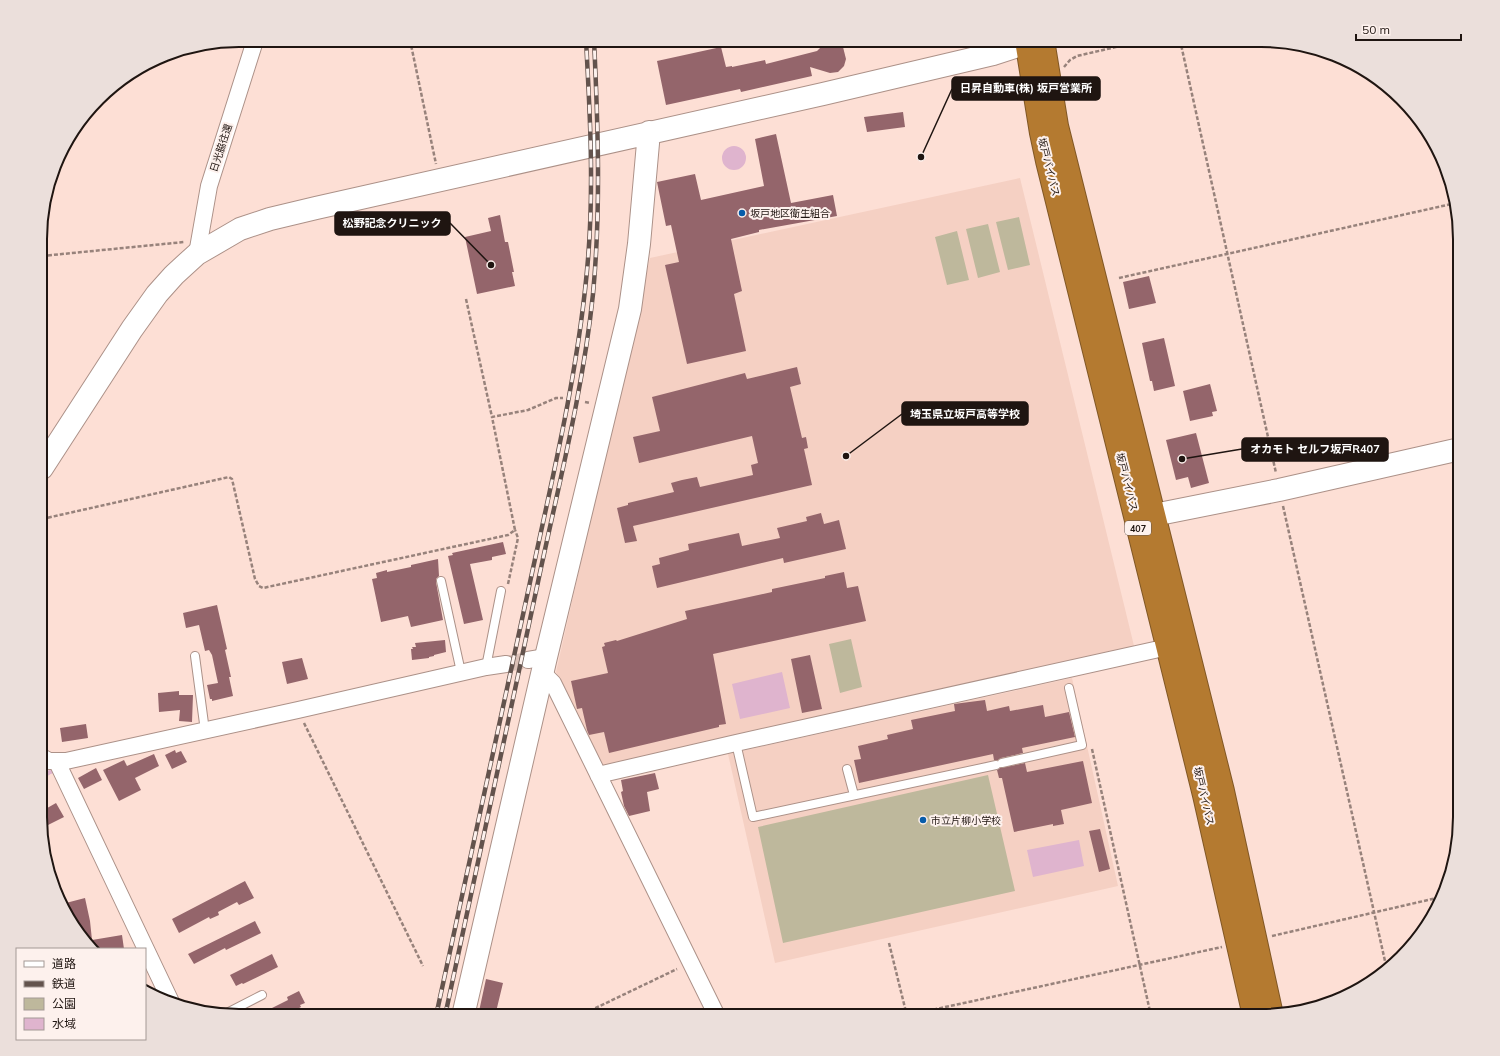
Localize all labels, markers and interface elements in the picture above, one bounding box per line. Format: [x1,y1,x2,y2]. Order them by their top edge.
scale bar [1356,16,1461,42]
text: 50 m [1362,22,1390,37]
callout: 日昇自動車(株) 坂戸営業所 [952,77,1100,100]
text: 日昇自動車(株) 坂戸営業所 [960,81,1092,95]
street label: 日光脇往還 [207,122,235,174]
street label: 坂戸バイパス [1035,136,1063,198]
place label: 坂戸地区衛生組合 [750,207,830,220]
marker: 坂戸地区衛生組合 [737,208,747,218]
callout: 松野記念クリニック [335,212,450,235]
text: 松野記念クリニック [343,216,442,230]
callout: 埼玉県立坂戸高等学校 [902,402,1028,425]
text: 埼玉県立坂戸高等学校 [910,407,1020,421]
callout: オカモト セルフ坂戸R407 [1242,438,1388,461]
text: オカモト セルフ坂戸R407 [1250,442,1380,456]
street label: 坂戸バイパス [1113,451,1141,513]
road number: 407 [1125,521,1151,535]
street label: 坂戸バイパス [1191,765,1217,827]
place label: 市立片柳小学校 [931,814,1001,827]
marker: 市立片柳小学校 [918,815,928,825]
legend [16,948,146,1040]
text: 道路 [52,956,76,971]
text: 鉄道 [52,976,76,991]
text: 公園 [52,996,76,1011]
text: 水域 [52,1016,76,1031]

